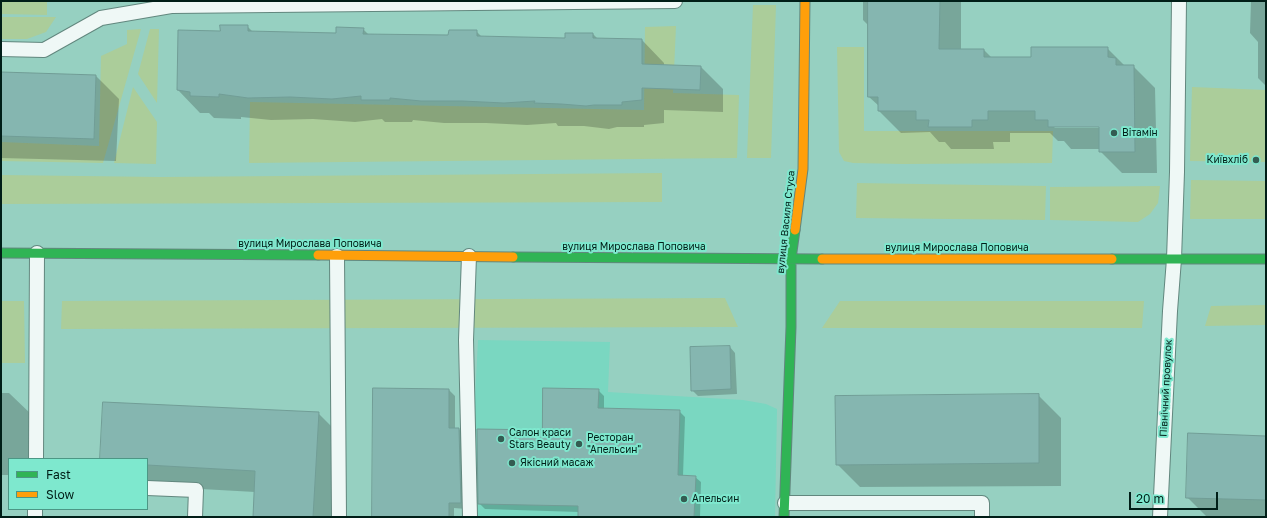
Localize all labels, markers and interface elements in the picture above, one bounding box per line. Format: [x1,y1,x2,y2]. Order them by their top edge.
place label: Вітамін [1122,127,1158,139]
marker: Вітамін [1109,128,1119,138]
place label: Київхліб [1206,154,1248,166]
marker: Київхліб [1251,155,1261,165]
street label: вулиця Василя Стуса [775,170,797,274]
street label: вулиця Мирослава Поповича [238,238,382,250]
street label: вулиця Мирослава Поповича [562,241,706,253]
street label: вулиця Мирослава Поповича [885,242,1029,254]
street label: Північний провулок [1157,339,1175,437]
place label: Салон краси Stars Beauty [509,427,571,450]
place label: Ресторан "Апельсин" [587,432,641,456]
marker: Салон краси Stars Beauty [496,434,506,444]
marker: Ресторан "Апельсин" [574,439,584,449]
place label: Якісний масаж [520,457,593,469]
legend [8,458,148,510]
marker: Якісний масаж [507,458,517,468]
text: Fast [46,467,71,482]
scale bar [1131,484,1220,510]
text: Slow [46,487,74,502]
text: 20 m [1136,491,1164,506]
place label: Апельсин [692,493,739,505]
marker: Апельсин [679,494,689,504]

